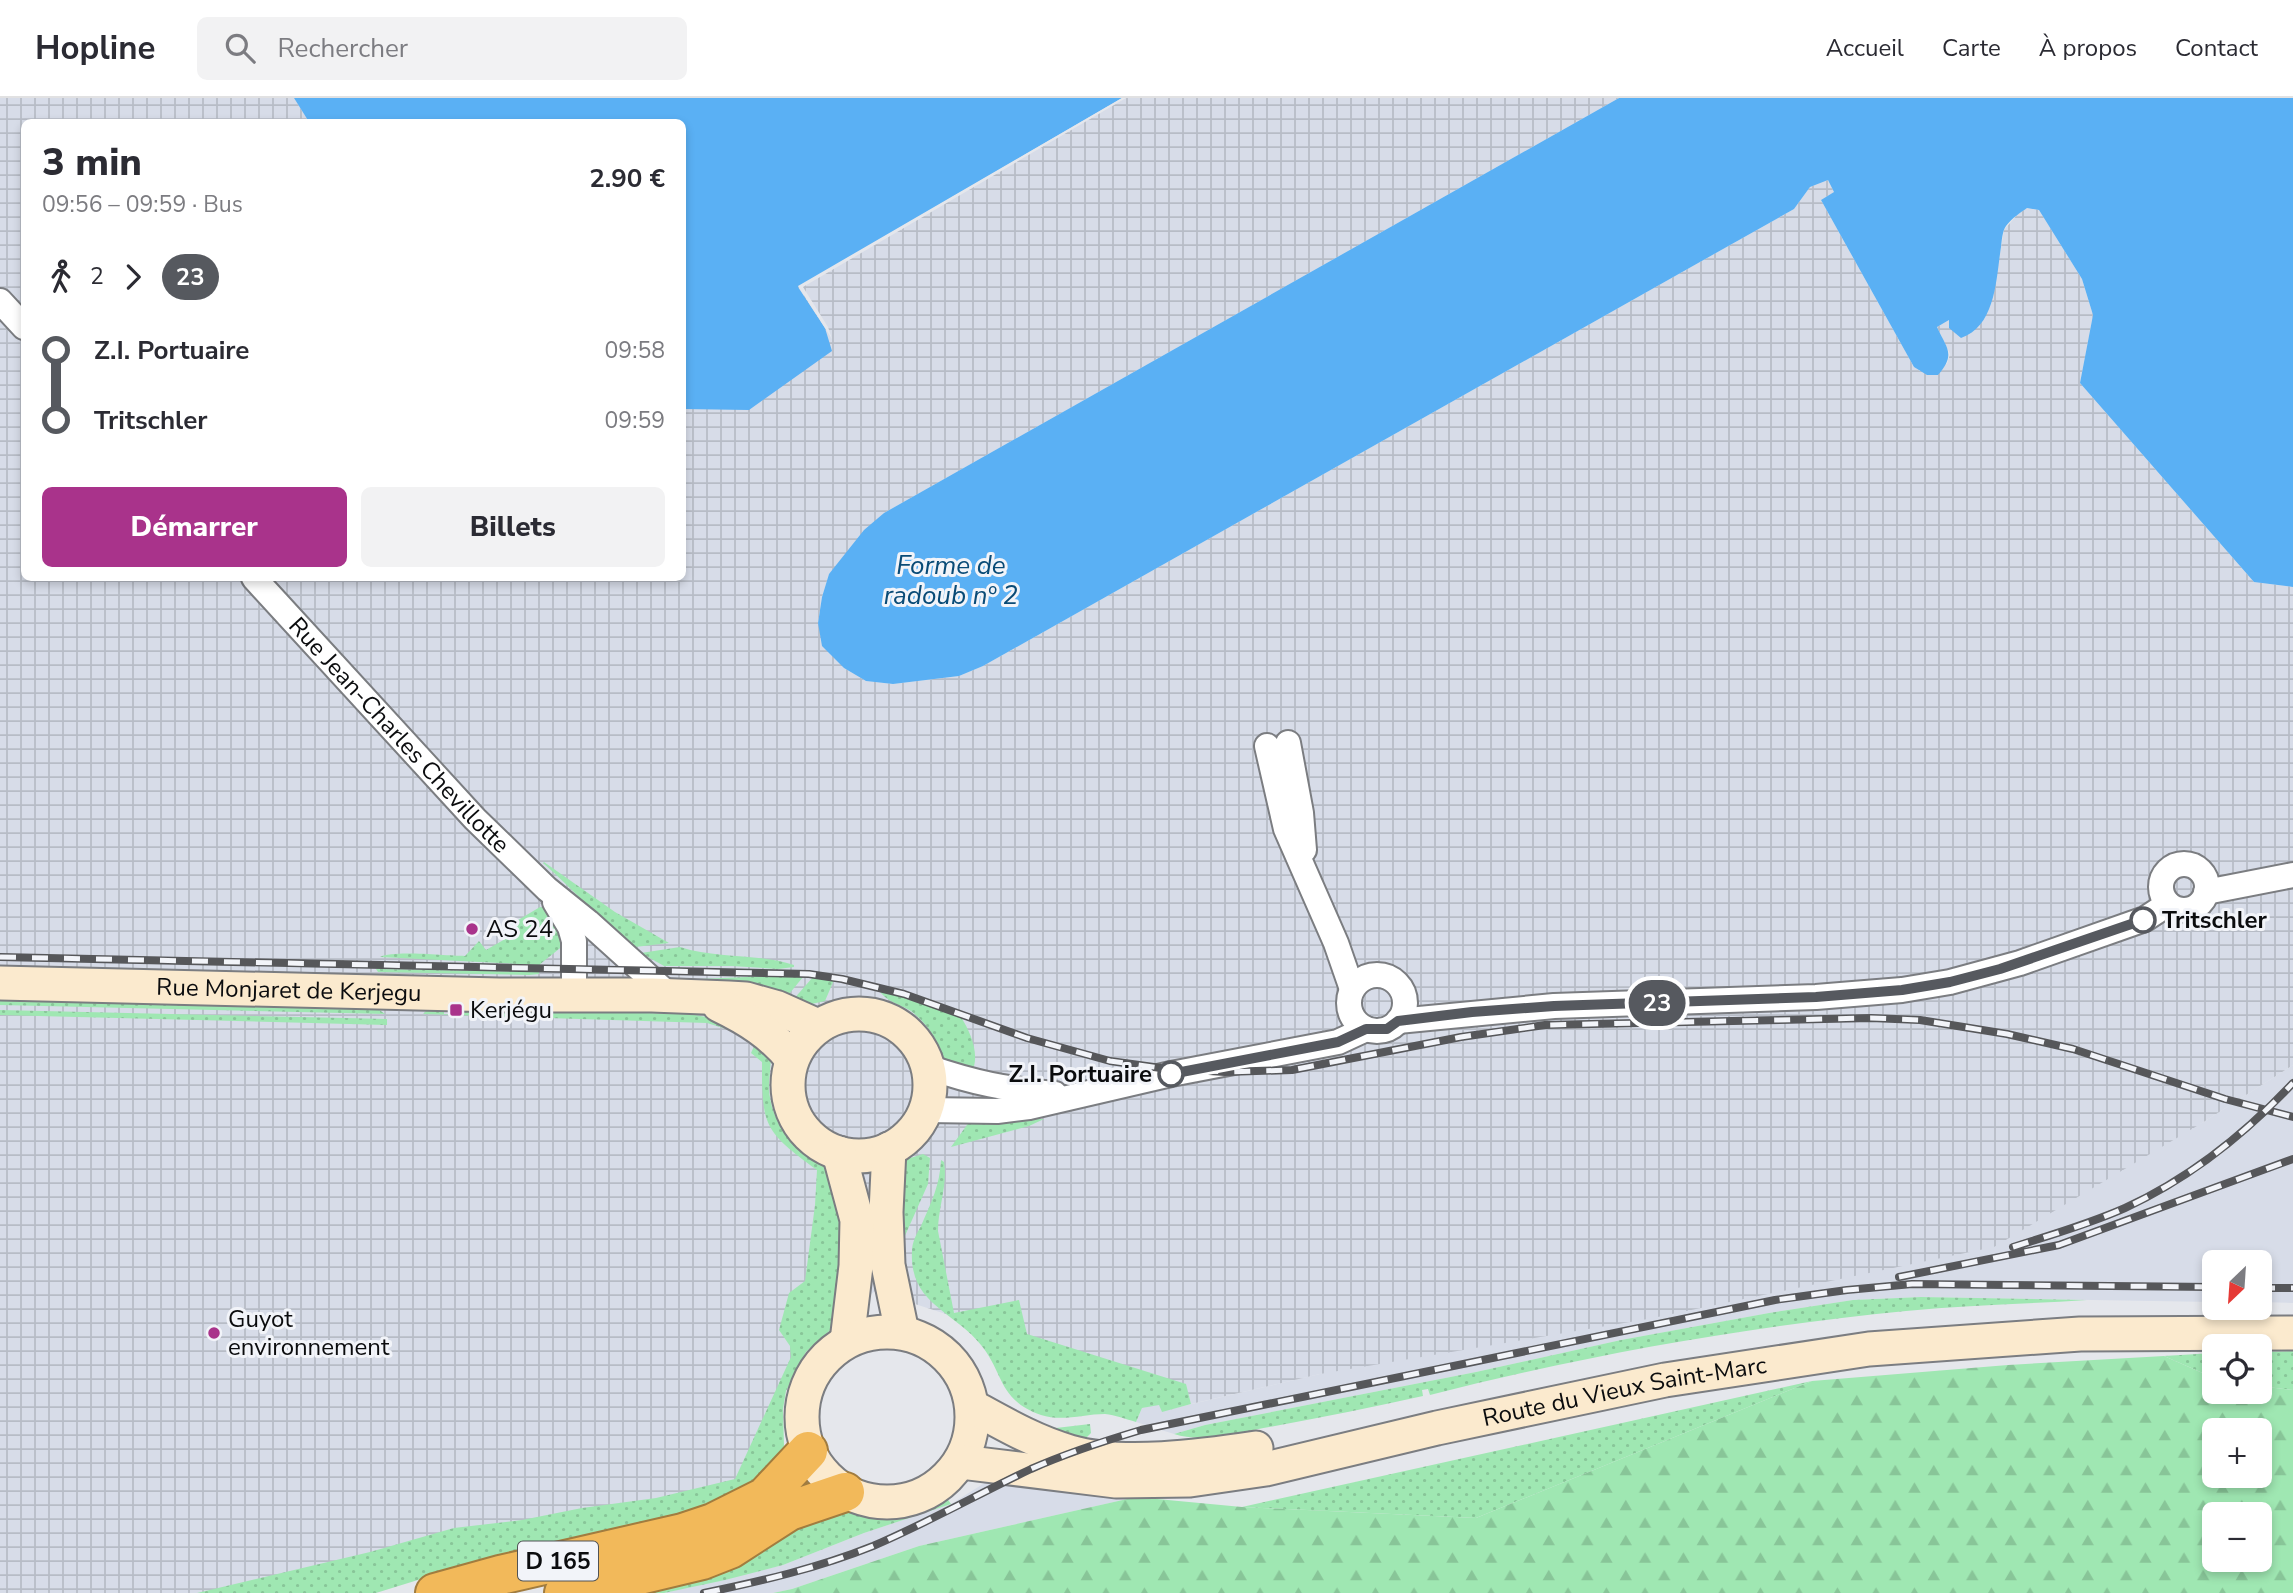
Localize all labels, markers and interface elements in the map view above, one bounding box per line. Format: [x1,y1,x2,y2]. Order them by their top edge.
search box [197,17,687,80]
text: Hopline [35,26,155,71]
icon: search [221,29,259,67]
text: Rechercher [277,31,408,66]
text: Accueil [1826,32,1904,64]
text: Carte [1942,32,2001,64]
text: À propos [2039,32,2137,64]
text: Contact [2175,32,2258,64]
text: 3 min [42,137,142,188]
text: 2.90 € [589,161,665,196]
text: 09:56 – 09:59 · Bus [42,189,243,220]
icon: walk [42,258,80,296]
icon: forward [114,258,152,296]
text: 2 [90,261,104,292]
text: 23 [176,261,205,293]
text: Z.I. Portuaire [94,333,249,368]
text: 09:58 [605,335,665,366]
text: Tritschler [94,403,208,438]
text: 09:59 [605,405,665,436]
button: Démarrer [42,487,347,567]
button: Billets [361,487,665,567]
water label: Forme de radoub nº 2 [884,548,1018,613]
street label: Rue Jean-Charles Chevillotte [282,610,517,860]
place label: Tritschler [2162,904,2267,936]
marker: Tritschler [2130,907,2156,933]
place label: AS 24 [486,913,553,945]
marker: AS 24 [464,921,480,937]
street label: Rue Monjaret de Kerjegu [156,971,422,1009]
line badge: 23 [1626,980,1688,1026]
text: 23 [1643,987,1671,1019]
place label: Kerjégu [470,994,552,1026]
marker: Kerjégu [448,1002,464,1018]
place label: Z.I. Portuaire [1009,1058,1152,1090]
marker: Z.I. Portuaire [1158,1061,1184,1087]
north arrow [2202,1250,2272,1320]
map controls [2202,1250,2272,1572]
place label: Guyot environnement [228,1303,390,1363]
marker: Guyot environnement [206,1325,222,1341]
button: locate [2202,1334,2272,1404]
street label: Route du Vieux Saint-Marc [1480,1349,1769,1434]
button: + [2202,1418,2272,1488]
button: − [2202,1502,2272,1572]
road number: D 165 [518,1542,598,1580]

